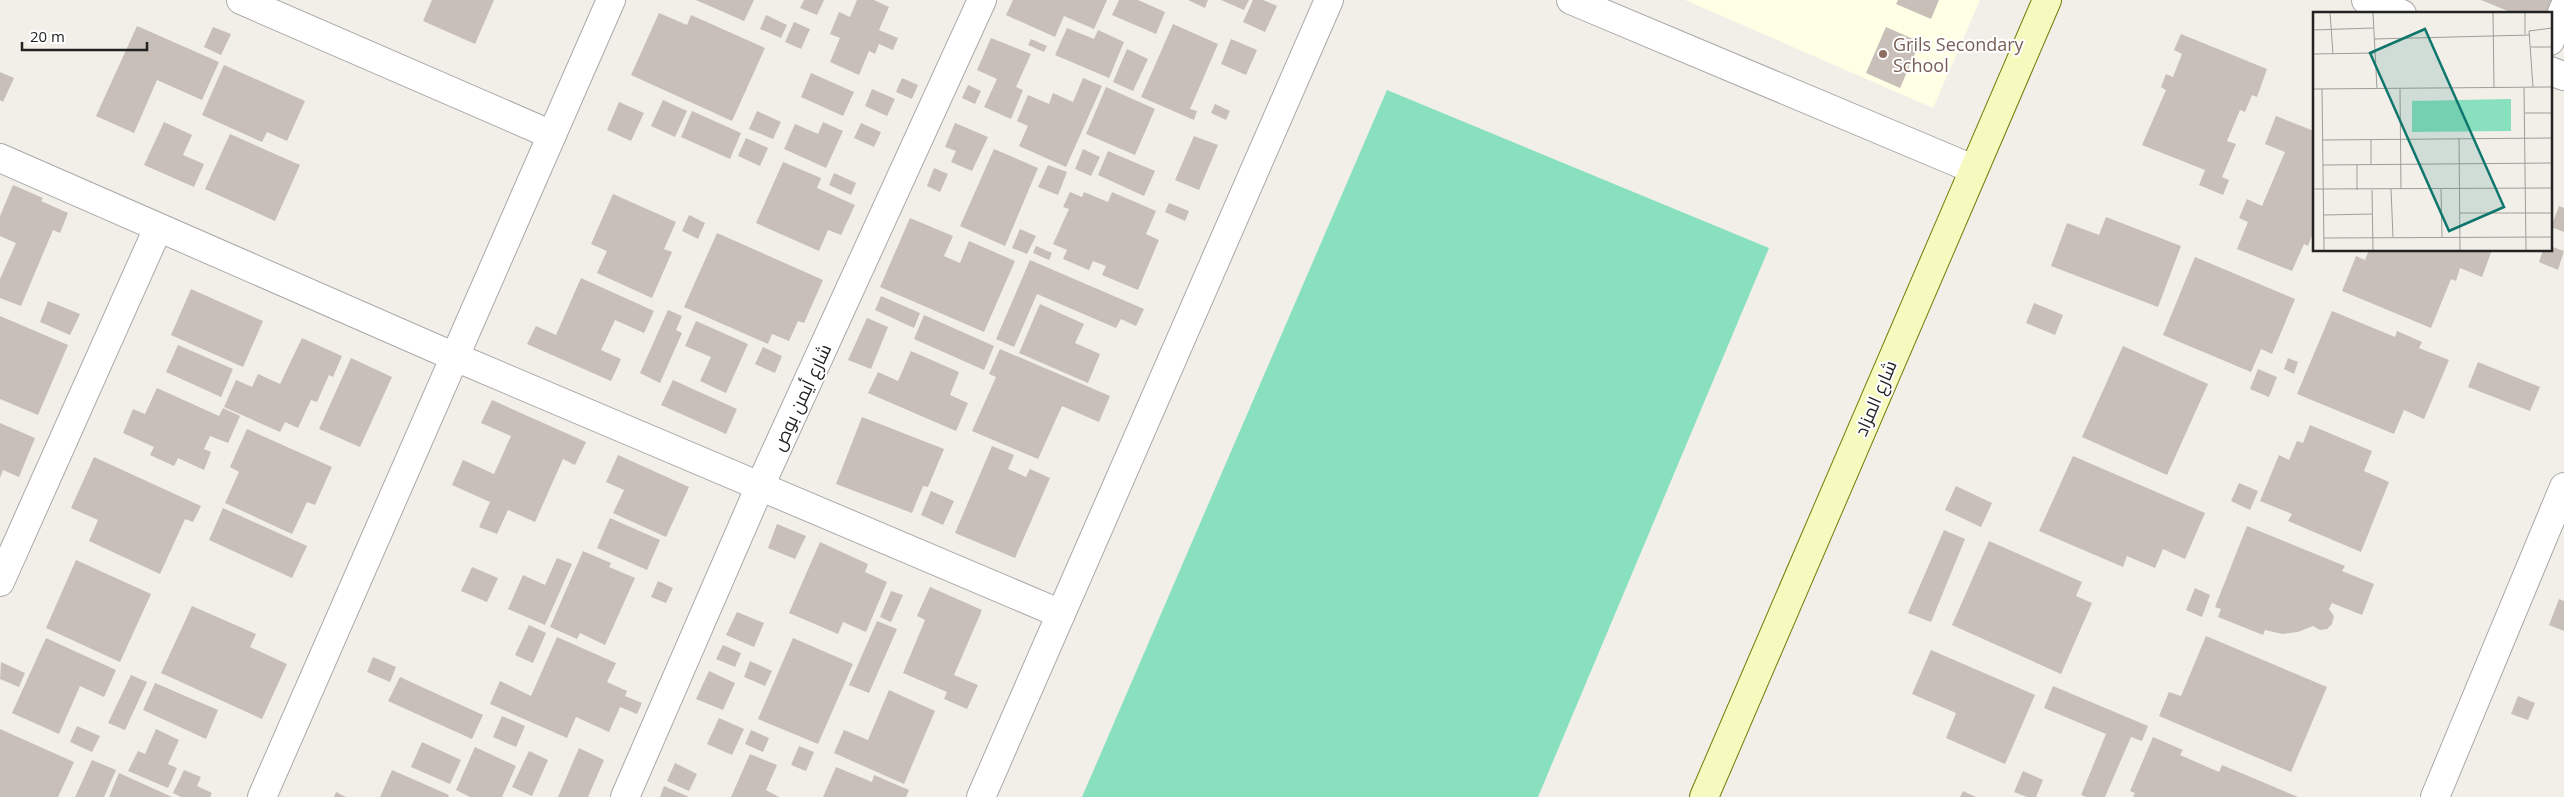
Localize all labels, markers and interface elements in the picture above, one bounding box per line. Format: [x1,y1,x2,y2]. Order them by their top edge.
inset map [2313,12,2552,251]
scale bar [22,20,148,52]
text: 20 m [30,26,65,46]
place label: Grils Secondary School [1893,32,2025,77]
marker: Grils Secondary School [1877,48,1889,60]
street label: شارع أيمن بوص [766,340,837,455]
street label: شارع المزاد [1848,356,1903,440]

